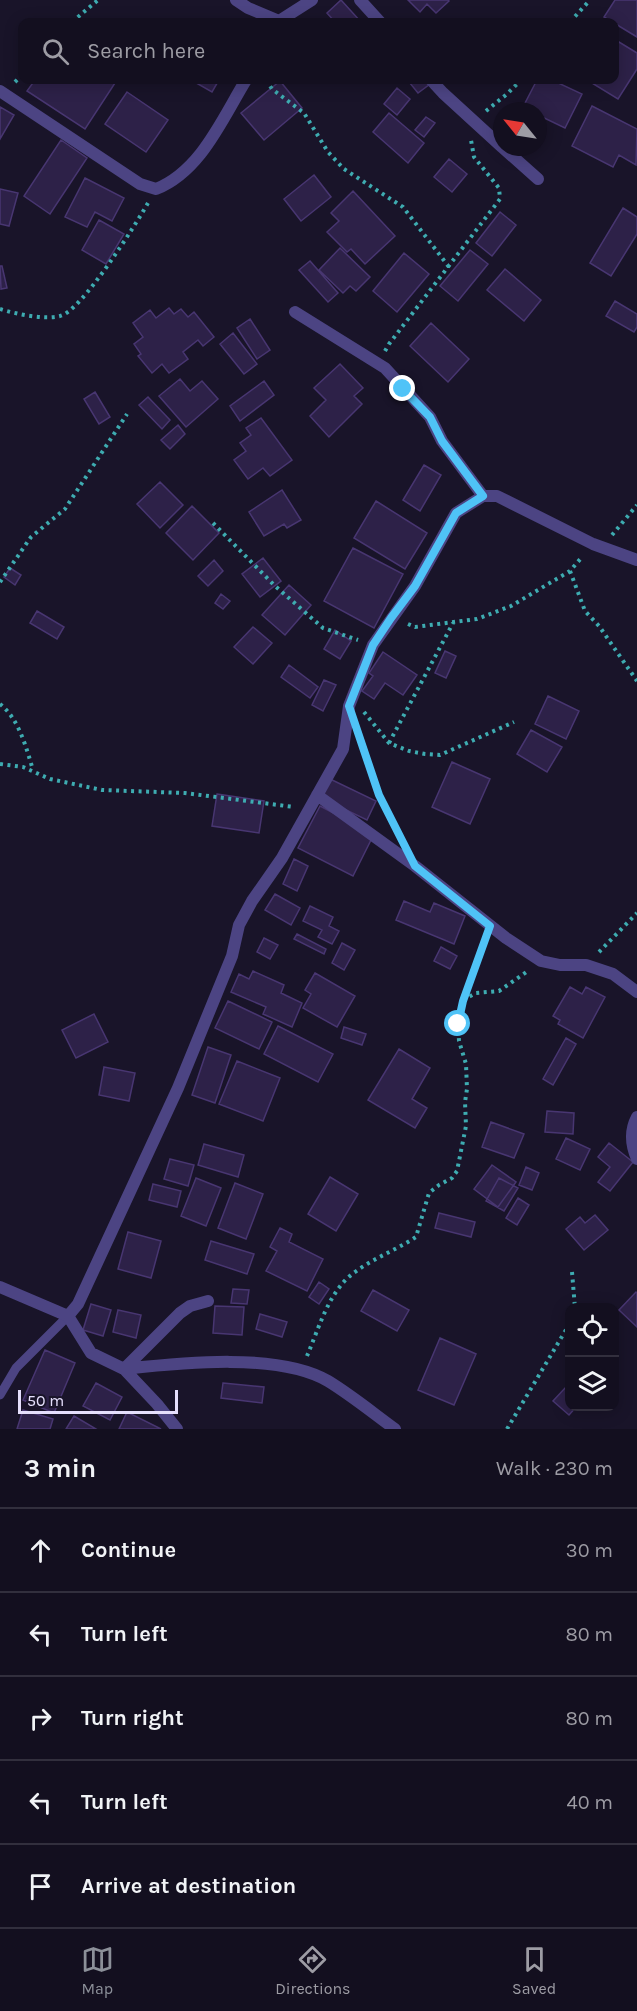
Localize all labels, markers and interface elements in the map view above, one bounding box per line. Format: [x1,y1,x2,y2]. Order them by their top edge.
search box [18,18,619,84]
icon: search [39,35,72,68]
text: Search here [87,38,205,64]
north arrow [493,102,547,156]
route end [389,375,415,401]
route start [444,1010,470,1036]
map controls [565,1303,619,1411]
button: locate [565,1303,619,1357]
button: layers [565,1357,619,1411]
scale bar [18,1387,178,1414]
text: 50 m [27,1391,64,1410]
text: 3 min [24,1453,96,1484]
text: Walk · 230 m [496,1457,613,1480]
icon: ahead [24,1534,57,1567]
text: Continue [81,1537,176,1563]
text: 30 m [566,1539,613,1562]
icon: left [24,1618,57,1651]
text: Turn left [81,1621,168,1647]
text: 80 m [565,1623,613,1646]
icon: right [24,1702,57,1735]
text: Turn right [81,1705,184,1731]
text: 80 m [565,1707,613,1730]
icon: left [24,1786,57,1819]
text: Turn left [81,1789,168,1815]
text: 40 m [567,1791,613,1814]
icon: arrive [24,1870,57,1903]
text: Arrive at destination [81,1873,296,1899]
tab: Map [81,1943,114,1998]
tab: Directions [275,1943,350,1998]
tab: Saved [512,1943,556,1998]

